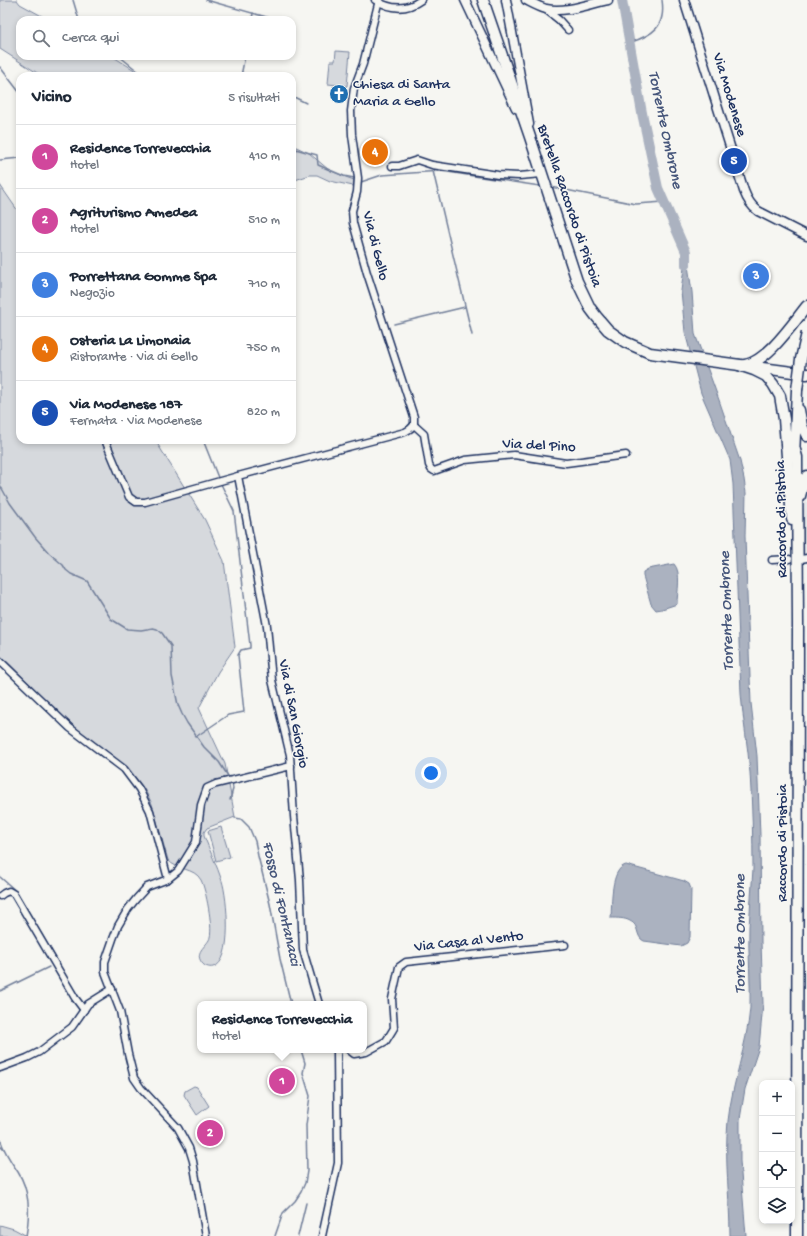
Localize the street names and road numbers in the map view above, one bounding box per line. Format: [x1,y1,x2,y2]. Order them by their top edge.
street label: Via Modenese [707,50,750,139]
street label: Bretella Raccordo di Pistoia [532,121,606,290]
street label: Via di Gello [357,209,392,283]
street label: Via del Pino [501,435,576,457]
street label: Raccordo di Pistoia [772,459,792,578]
street label: Via di San Giorgio [273,657,312,770]
street label: Raccordo di Pistoia [774,783,792,902]
street label: Via Casa al Vento [413,927,525,957]

